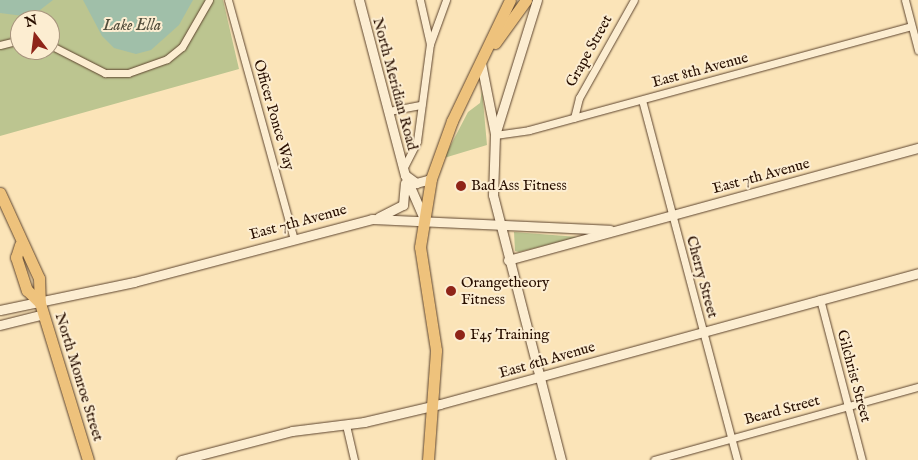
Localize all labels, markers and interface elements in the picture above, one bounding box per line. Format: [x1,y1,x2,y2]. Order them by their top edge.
north arrow [10,10,60,60]
text: N [23,11,40,32]
street label: Grape Street [562,12,616,90]
water label: Lake Ella [103,16,161,36]
street label: North Meridian Road [369,16,421,152]
street label: East 8th Avenue [650,49,750,91]
street label: Officer Ponce Way [250,58,298,172]
street label: East 7th Avenue [710,154,812,198]
place label: Bad Ass Fitness [471,177,567,195]
marker: Bad Ass Fitness [455,180,467,192]
street label: East 7th Avenue [247,200,349,244]
street label: Cherry Street [682,234,722,320]
place label: Orangetheory Fitness [461,273,549,308]
marker: Orangetheory Fitness [445,285,457,297]
street label: North Monroe Street [51,311,107,443]
place label: F45 Training [470,326,549,344]
street label: Gilchrist Street [833,328,875,424]
marker: F45 Training [454,329,466,341]
street label: East 6th Avenue [497,338,597,382]
street label: Beard Street [742,391,822,429]

